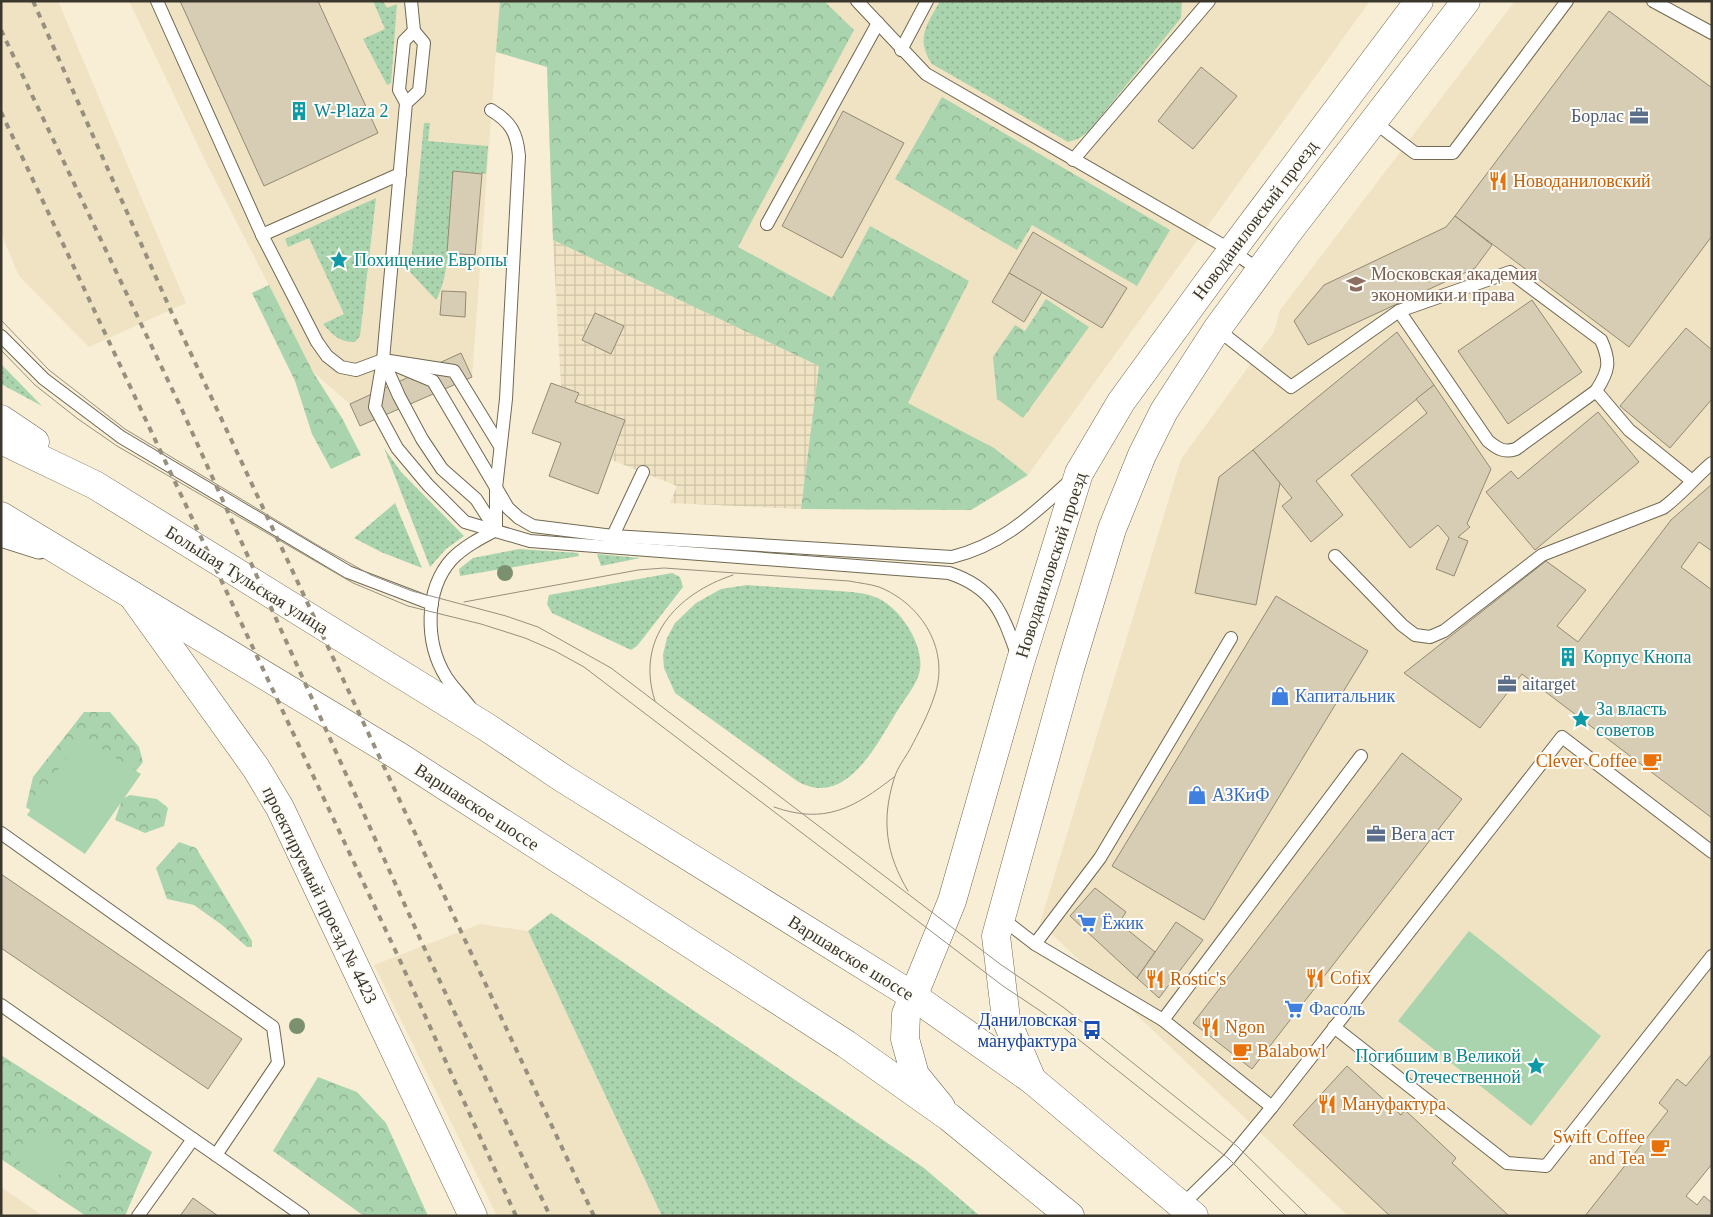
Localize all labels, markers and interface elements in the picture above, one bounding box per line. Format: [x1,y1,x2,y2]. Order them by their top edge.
building icon: W-Plaza 2 [288,100,310,122]
place label: W-Plaza 2 [314,101,388,121]
office icon: Борлас [1628,105,1650,127]
place label: Борлас [1571,106,1624,126]
street label: Новоданиловский проезд [1189,136,1321,304]
restaurant icon: Новоданиловский [1487,170,1509,192]
place label: Новоданиловский [1513,171,1651,191]
place icon: Похищение Европы [328,249,350,271]
place label: Похищение Европы [354,250,507,270]
place label: Московская академия экономики и права [1371,264,1537,305]
school or university icon: Московская академия экономики и права [1345,273,1367,295]
street label: Новоданиловский проезд [1011,470,1091,660]
street label: Большая Тульская улица [162,522,332,638]
building icon: Корпус Кнопа [1557,646,1579,668]
place label: Корпус Кнопа [1583,647,1692,667]
office icon: aitarget [1496,673,1518,695]
place label: aitarget [1522,674,1576,694]
shop icon: Капитальник [1269,685,1291,707]
place label: Капитальник [1295,686,1395,706]
place label: За власть советов [1596,699,1667,740]
place icon: За власть советов [1570,708,1592,730]
cafe icon: Clever Coffee [1641,750,1663,772]
place label: Clever Coffee [1536,751,1637,771]
street label: Варшавское шоссе [411,759,543,855]
street label: проектируемый проезд № 4423 [259,783,381,1007]
shop icon: АЗКиФ [1186,784,1208,806]
place label: АЗКиФ [1212,785,1269,805]
office icon: Вега аст [1365,823,1387,845]
place label: Вега аст [1391,824,1455,844]
street label: Варшавское шоссе [785,911,917,1005]
supermarket icon: Ёжик [1076,912,1098,934]
place label: Ёжик [1102,913,1144,933]
restaurant icon: Cofix [1304,967,1326,989]
restaurant icon: Rostic's [1144,968,1166,990]
place label: Cofix [1330,968,1371,988]
place label: Rostic's [1170,969,1226,989]
supermarket icon: Фасоль [1283,998,1305,1020]
place label: Фасоль [1309,999,1365,1019]
place label: Даниловская мануфактура [978,1010,1077,1051]
restaurant icon: Ngon [1199,1016,1221,1038]
place label: Ngon [1225,1017,1265,1037]
bus stop icon: Даниловская мануфактура [1081,1019,1103,1041]
cafe icon: Balabowl [1231,1040,1253,1062]
place label: Balabowl [1257,1041,1326,1061]
place label: Погибшим в Великой Отечественной [1355,1046,1521,1087]
place icon: Погибшим в Великой Отечественной [1525,1055,1547,1077]
restaurant icon: Мануфактура [1316,1093,1338,1115]
place label: Мануфактура [1342,1094,1446,1114]
place label: Swift Coffee and Tea [1553,1127,1645,1168]
cafe icon: Swift Coffee and Tea [1649,1136,1671,1158]

